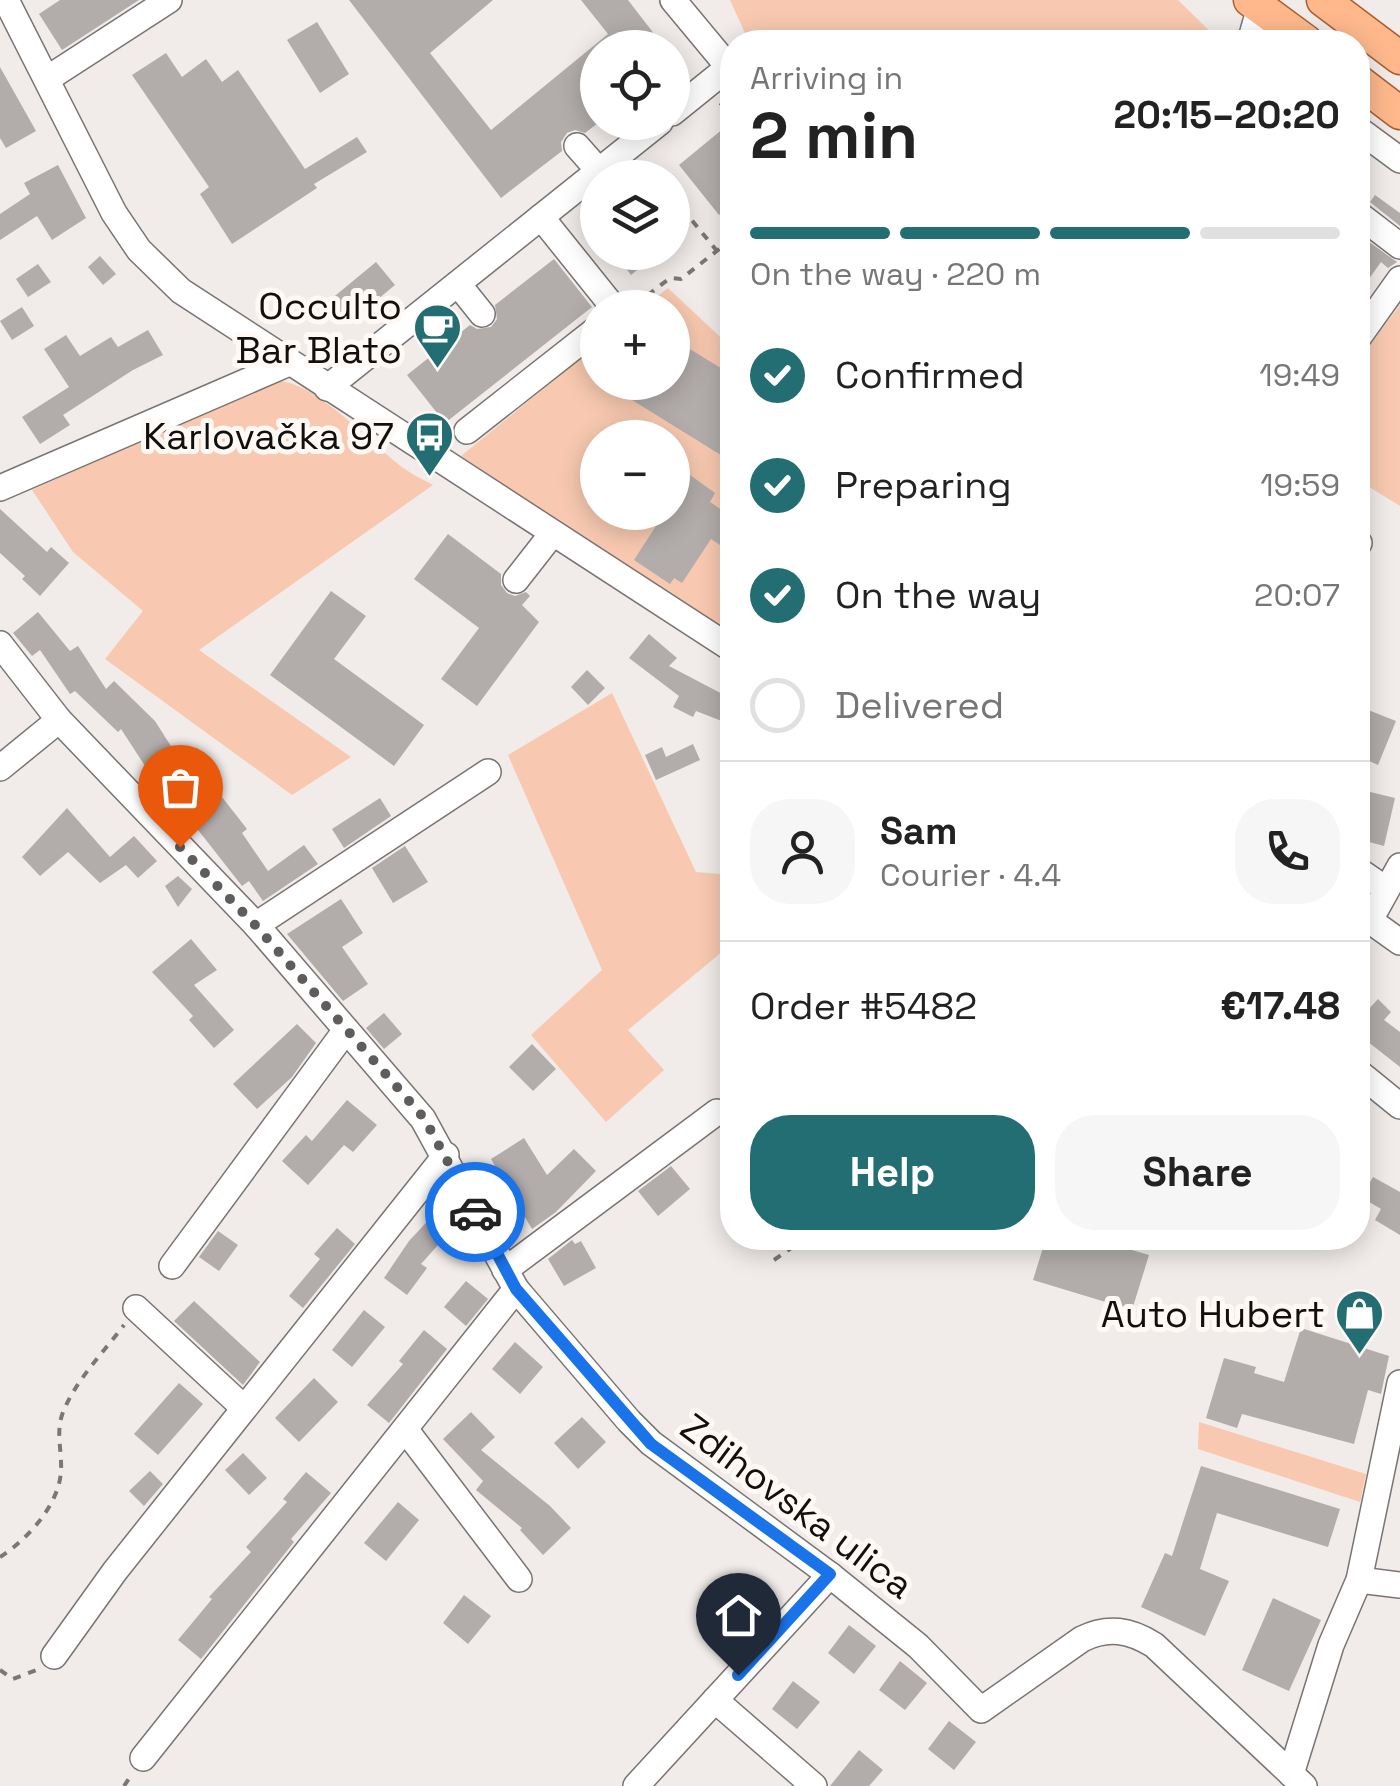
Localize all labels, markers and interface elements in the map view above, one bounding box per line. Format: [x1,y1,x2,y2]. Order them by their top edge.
map controls [580,30,690,530]
button: locate [580,30,690,140]
text: Arriving in [750,58,903,98]
text: 20:15–20:20 [1114,91,1340,139]
text: 2 min [750,94,918,177]
button: layers [580,160,690,270]
text: On the way · 220 m [750,254,1041,294]
place label: Occulto Bar Blato [236,282,402,374]
button: + [580,290,690,400]
cafe icon: Occulto Bar Blato [411,302,463,370]
icon: check [750,348,805,403]
text: Confirmed [835,351,1025,399]
text: 19:49 [1259,355,1340,395]
bus stop icon: Karlovačka 97 [403,410,455,478]
place label: Karlovačka 97 [143,412,394,460]
button: − [580,420,690,530]
icon: check [750,458,805,513]
text: Preparing [835,461,1012,509]
text: 19:59 [1260,465,1340,505]
icon: check [750,568,805,623]
text: On the way [835,571,1041,619]
text: 20:07 [1254,575,1340,615]
text: Delivered [835,681,1004,729]
pin [138,745,223,848]
icon: bag [153,760,208,815]
button: person [750,799,855,904]
button: phone [1235,799,1340,904]
text: Sam [880,807,957,855]
text: Courier · 4.4 [880,855,1061,895]
text: Order #5482 [750,982,977,1030]
text: €17.48 [1220,982,1340,1030]
button: Help [750,1115,1035,1230]
button: Share [1055,1115,1340,1230]
courier [425,1162,525,1262]
icon: car [448,1185,503,1240]
shop icon: Auto Hubert [1334,1288,1386,1356]
place label: Auto Hubert [1101,1290,1325,1338]
street label: Zdihovska ulica [671,1403,923,1609]
pin [696,1573,781,1676]
icon: home [711,1588,766,1643]

